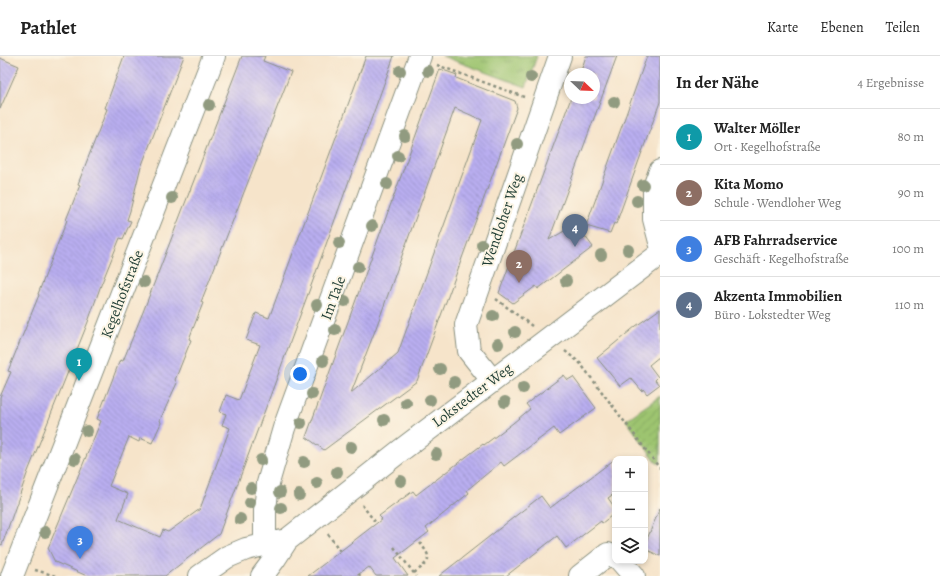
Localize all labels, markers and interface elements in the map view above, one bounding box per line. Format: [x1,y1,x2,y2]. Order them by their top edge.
text: Pathlet [20,15,76,41]
text: Karte [767,18,798,37]
text: Ebenen [820,18,864,37]
text: Teilen [886,18,920,37]
north arrow [564,68,600,104]
text: In der Nähe [676,71,759,94]
text: 4 Ergebnisse [857,74,924,91]
text: Walter Möller [714,118,800,138]
text: 1 [687,128,691,145]
text: 80 m [897,128,924,145]
text: Ort · Kegelhofstraße [714,138,821,155]
street label: Wendloher Weg [476,170,527,270]
text: Kita Momo [714,174,783,194]
text: 2 [686,184,692,201]
text: 90 m [898,184,924,201]
text: Schule · Wendloher Weg [714,194,841,211]
pin: 4 [562,214,588,247]
text: AFB Fahrradservice [714,230,838,250]
text: 3 [686,240,692,257]
text: 100 m [892,240,924,257]
street label: Kegelhofstraße [96,247,148,341]
pin: 2 [506,250,532,283]
text: Geschäft · Kegelhofstraße [714,250,849,267]
street label: Im Tale [316,273,350,323]
text: Akzenta Immobilien [714,286,842,306]
text: 4 [686,296,692,313]
text: 110 m [895,296,924,313]
text: Büro · Lokstedter Weg [714,306,831,323]
pin: 1 [66,348,92,381]
street label: Lokstedter Weg [428,358,517,432]
your location [290,364,310,384]
map controls [612,456,648,564]
button: + [612,456,648,492]
button: − [612,492,648,528]
pin: 3 [67,526,93,559]
button: layers [612,528,648,564]

